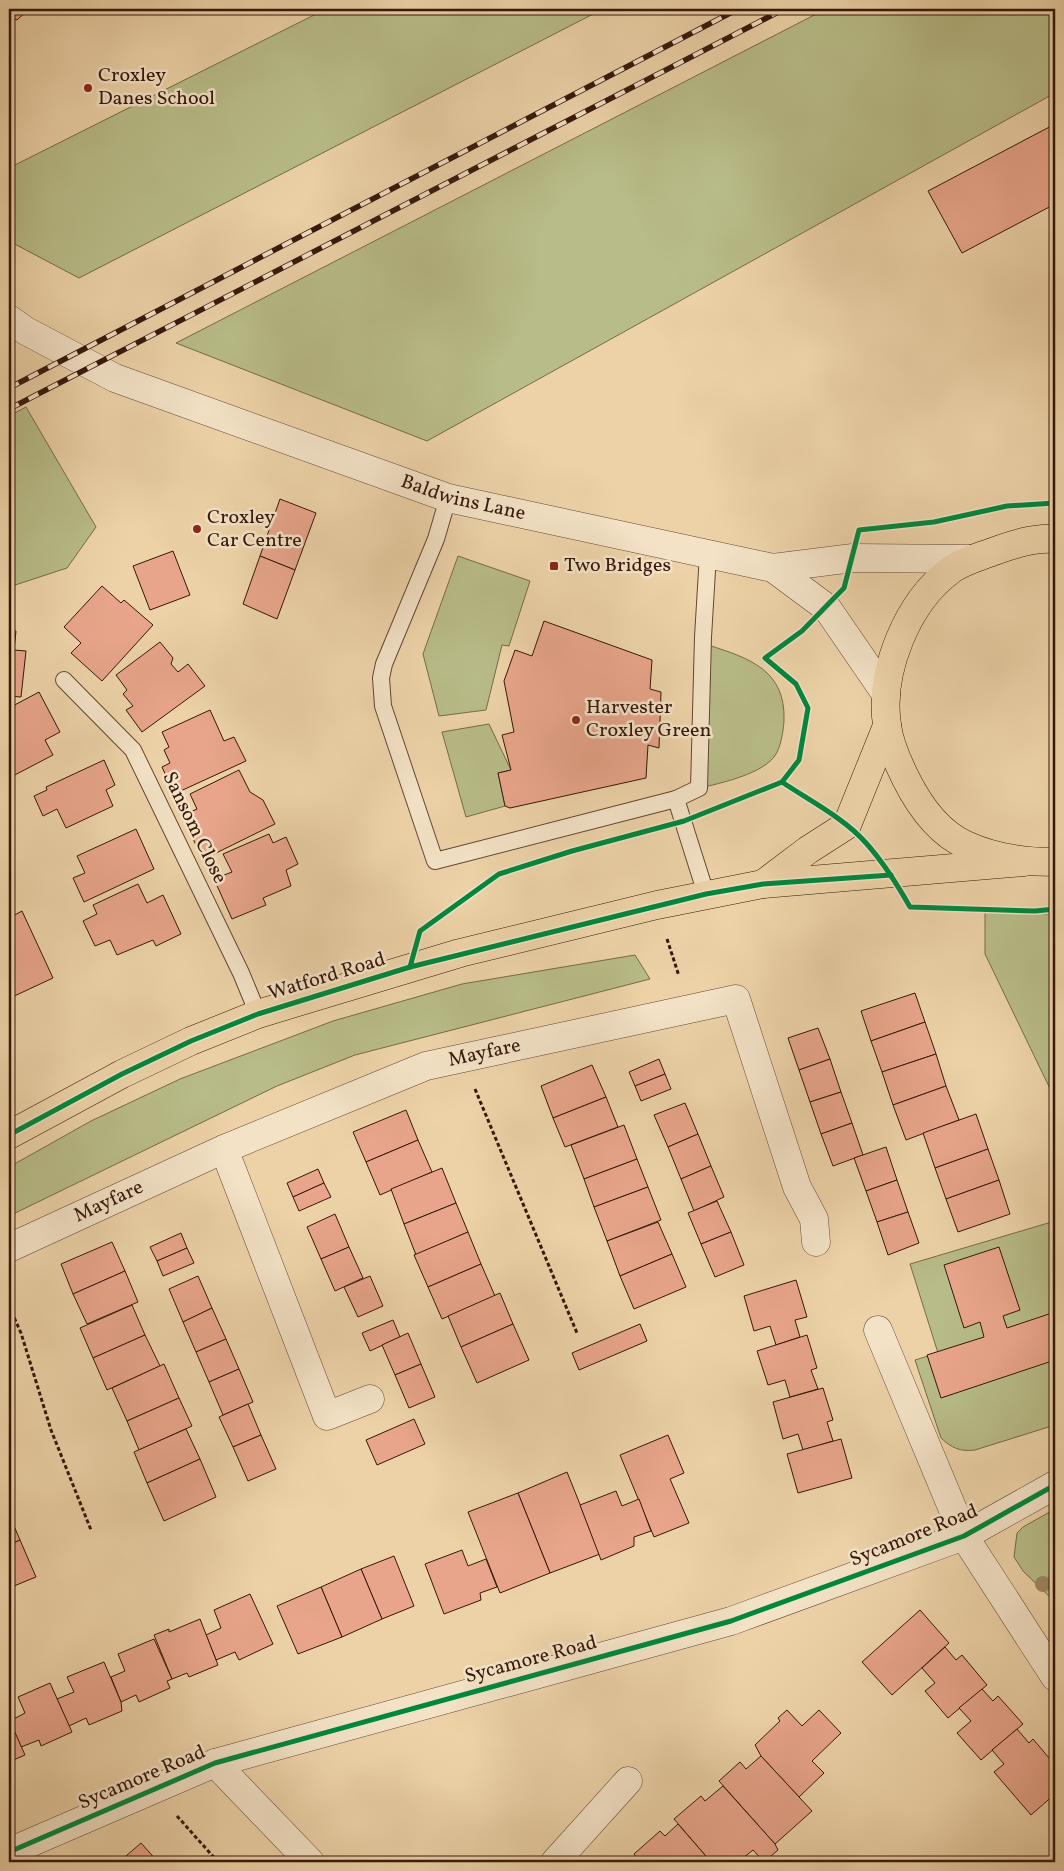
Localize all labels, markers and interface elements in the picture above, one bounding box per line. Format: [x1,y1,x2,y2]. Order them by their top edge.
place label: Croxley Danes School [98,62,215,113]
marker: Croxley Danes School [82,82,94,94]
street label: Baldwins Lane [397,468,528,528]
place label: Croxley Car Centre [207,504,302,555]
marker: Croxley Car Centre [191,523,203,535]
place label: Two Bridges [564,552,671,580]
marker: Two Bridges [548,560,560,572]
place label: Harvester Croxley Green [586,694,712,745]
marker: Harvester Croxley Green [570,714,582,726]
street label: Sansom Close [155,767,233,889]
street label: Watford Road [265,946,389,1008]
street label: Mayfare [446,1032,523,1075]
street label: Mayfare [70,1174,148,1230]
street label: Sycamore Road [846,1498,982,1574]
street label: Sycamore Road [462,1629,600,1691]
street label: Sycamore Road [74,1739,210,1817]

